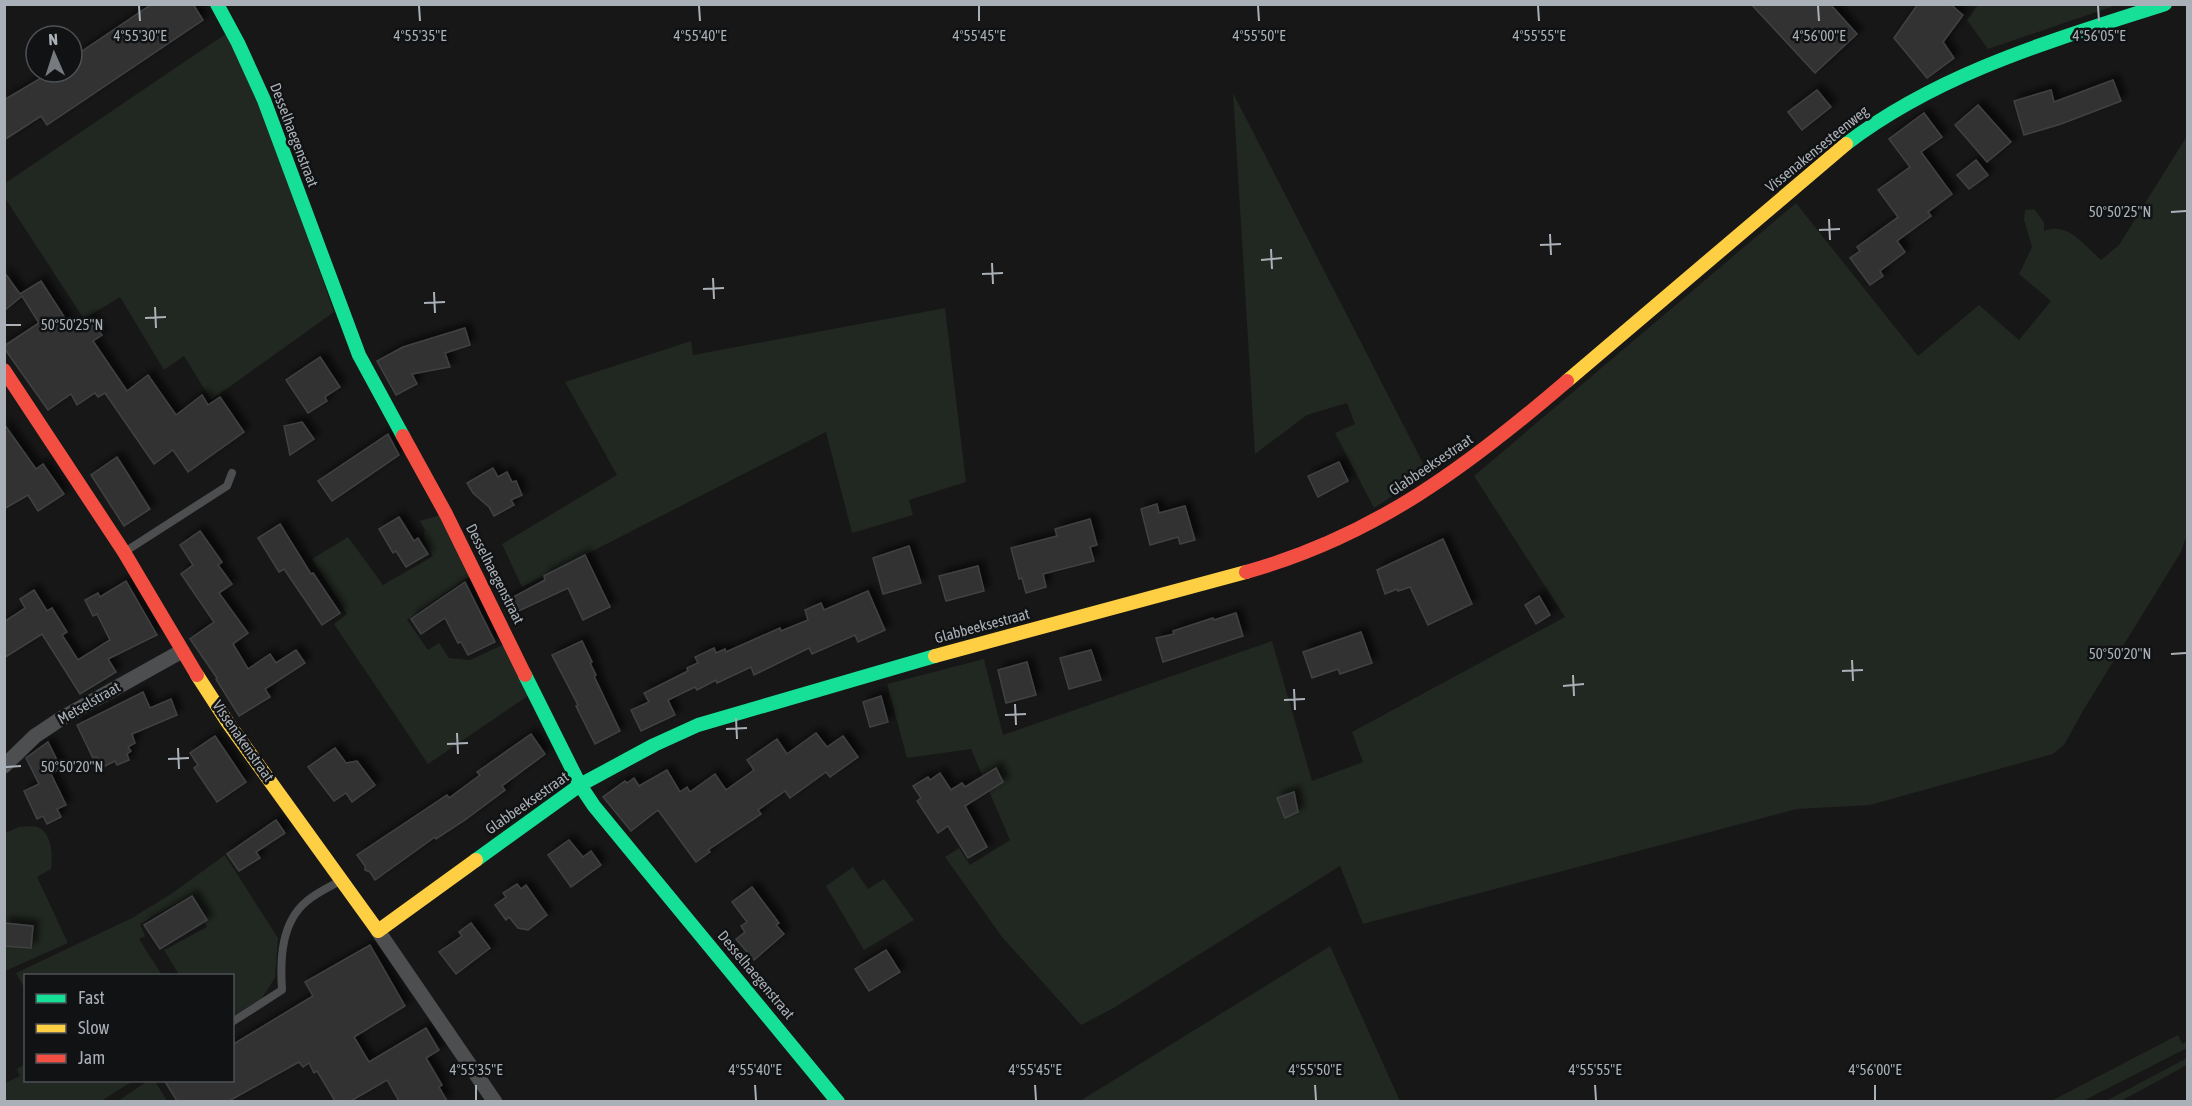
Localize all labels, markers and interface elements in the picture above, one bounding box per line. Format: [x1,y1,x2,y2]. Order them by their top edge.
north arrow [24,24,84,84]
text: 4°55'30"E [113,27,167,44]
text: 4°55'35"E [393,27,447,44]
text: 4°55'40"E [673,27,727,44]
text: 4°55'45"E [952,27,1006,44]
text: 4°55'50"E [1232,27,1286,44]
text: 4°55'55"E [1512,27,1566,44]
text: 4°56'00"E [1792,27,1846,44]
text: 4°56'05"E [2072,27,2126,44]
text: N [48,30,58,48]
street label: Desselhaegenstraat [267,80,322,189]
street label: Vissenakensesteenweg [1762,102,1872,195]
text: 50°50'25"N [2089,203,2151,220]
text: 50°50'25"N [41,316,103,333]
street label: Glabbeeksestraat [1386,430,1476,499]
street label: Desselhaegenstraat [463,521,528,627]
street label: Glabbeeksestraat [933,605,1031,646]
text: 50°50'20"N [2089,645,2151,662]
street label: Metselstraat [55,678,123,727]
street label: Vissenakenstraat [209,697,278,784]
text: 50°50'20"N [41,758,103,775]
street label: Glabbeeksestraat [482,768,571,837]
street label: Desselhaegenstraat [715,927,798,1022]
legend [24,974,234,1082]
text: Fast [78,987,105,1008]
text: Slow [78,1017,109,1038]
text: Jam [78,1047,105,1068]
text: 4°55'35"E [449,1061,503,1078]
text: 4°55'40"E [728,1061,782,1078]
text: 4°55'45"E [1008,1061,1062,1078]
text: 4°55'50"E [1288,1061,1342,1078]
text: 4°55'55"E [1568,1061,1622,1078]
text: 4°56'00"E [1848,1061,1902,1078]

